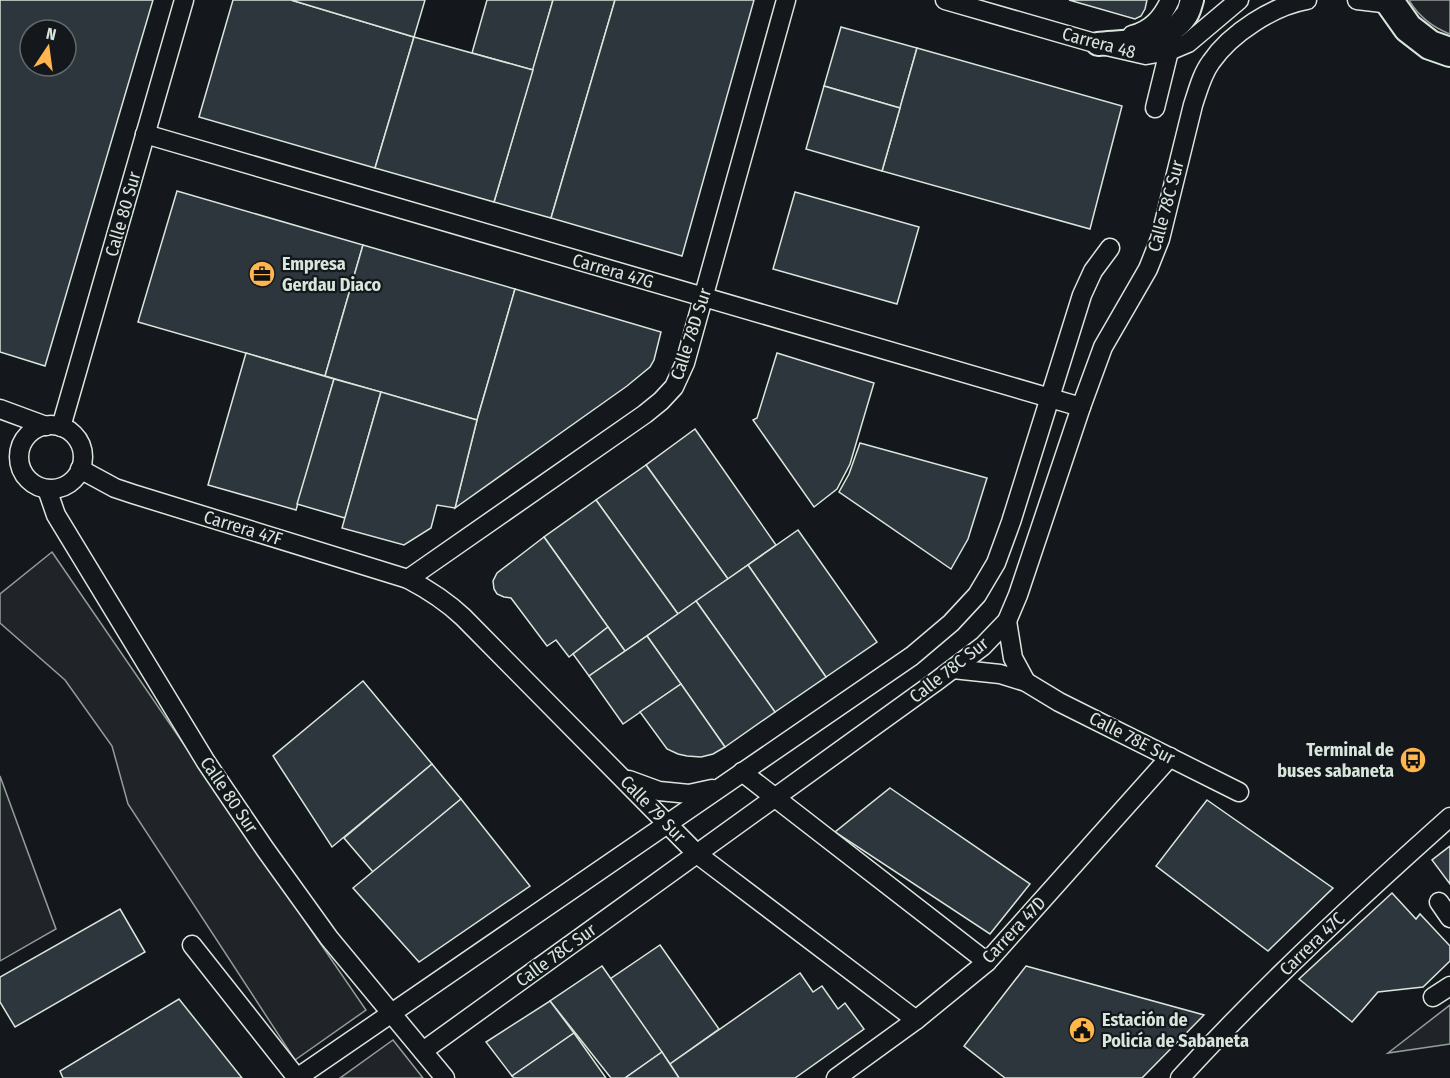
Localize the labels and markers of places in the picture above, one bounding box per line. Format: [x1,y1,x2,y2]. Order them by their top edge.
place label: Empresa Gerdau Diaco [282,253,381,296]
office icon: Empresa Gerdau Diaco [247,259,277,289]
place label: Terminal de buses sabaneta [1277,739,1394,782]
bus stop icon: Terminal de buses sabaneta [1398,745,1428,775]
place label: Estación de Policía de Sabaneta [1102,1009,1249,1052]
public building icon: Estación de Policía de Sabaneta [1067,1015,1097,1045]

